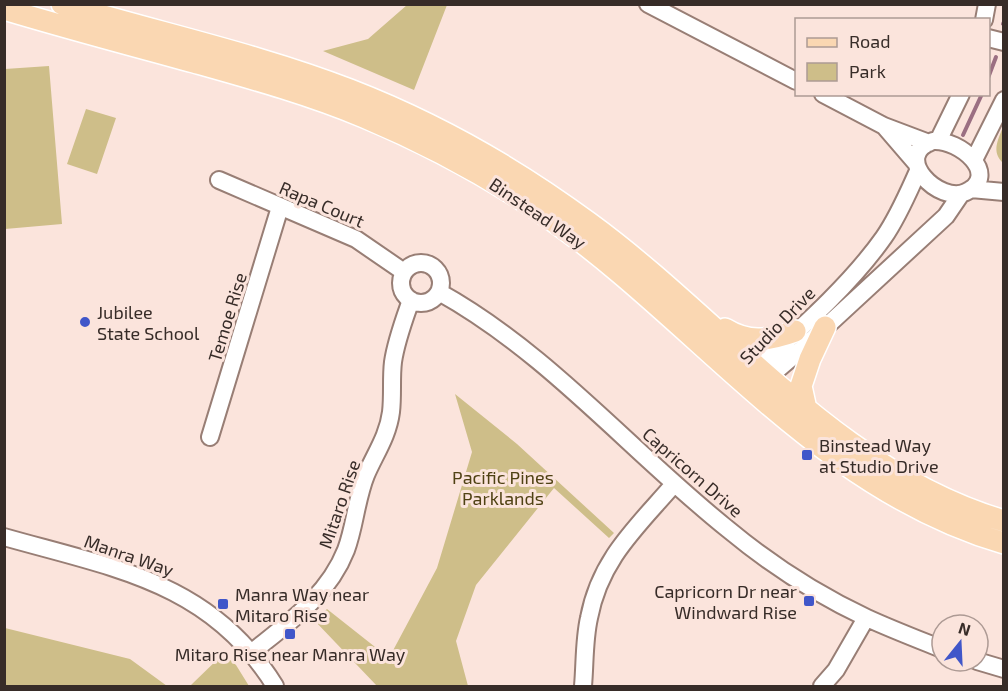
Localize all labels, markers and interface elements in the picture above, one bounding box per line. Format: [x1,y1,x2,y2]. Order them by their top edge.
legend [795,18,990,96]
text: Road [849,30,890,52]
text: Park [849,60,886,82]
street label: Binstead Way [485,173,591,254]
street label: Rapa Court [276,176,368,232]
street label: Temoe Rise [203,270,251,364]
street label: Studio Drive [735,282,819,368]
place label: Jubilee State School [97,301,200,344]
marker: Jubilee State School [78,315,92,329]
street label: Capricorn Drive [638,423,748,521]
place label: Binstead Way at Studio Drive [819,434,939,477]
marker: Binstead Way at Studio Drive [800,448,814,462]
street label: Mitaro Rise [314,457,364,551]
park label: Pacific Pines Parklands [452,466,554,509]
street label: Manra Way [81,529,177,581]
place label: Capricorn Dr near Windward Rise [654,580,797,623]
place label: Manra Way near Mitaro Rise [235,583,369,626]
marker: Capricorn Dr near Windward Rise [802,594,816,608]
marker: Manra Way near Mitaro Rise [216,597,230,611]
north arrow [930,613,990,673]
text: N [956,617,973,639]
marker: Mitaro Rise near Manra Way [283,627,297,641]
place label: Mitaro Rise near Manra Way [175,643,406,665]

